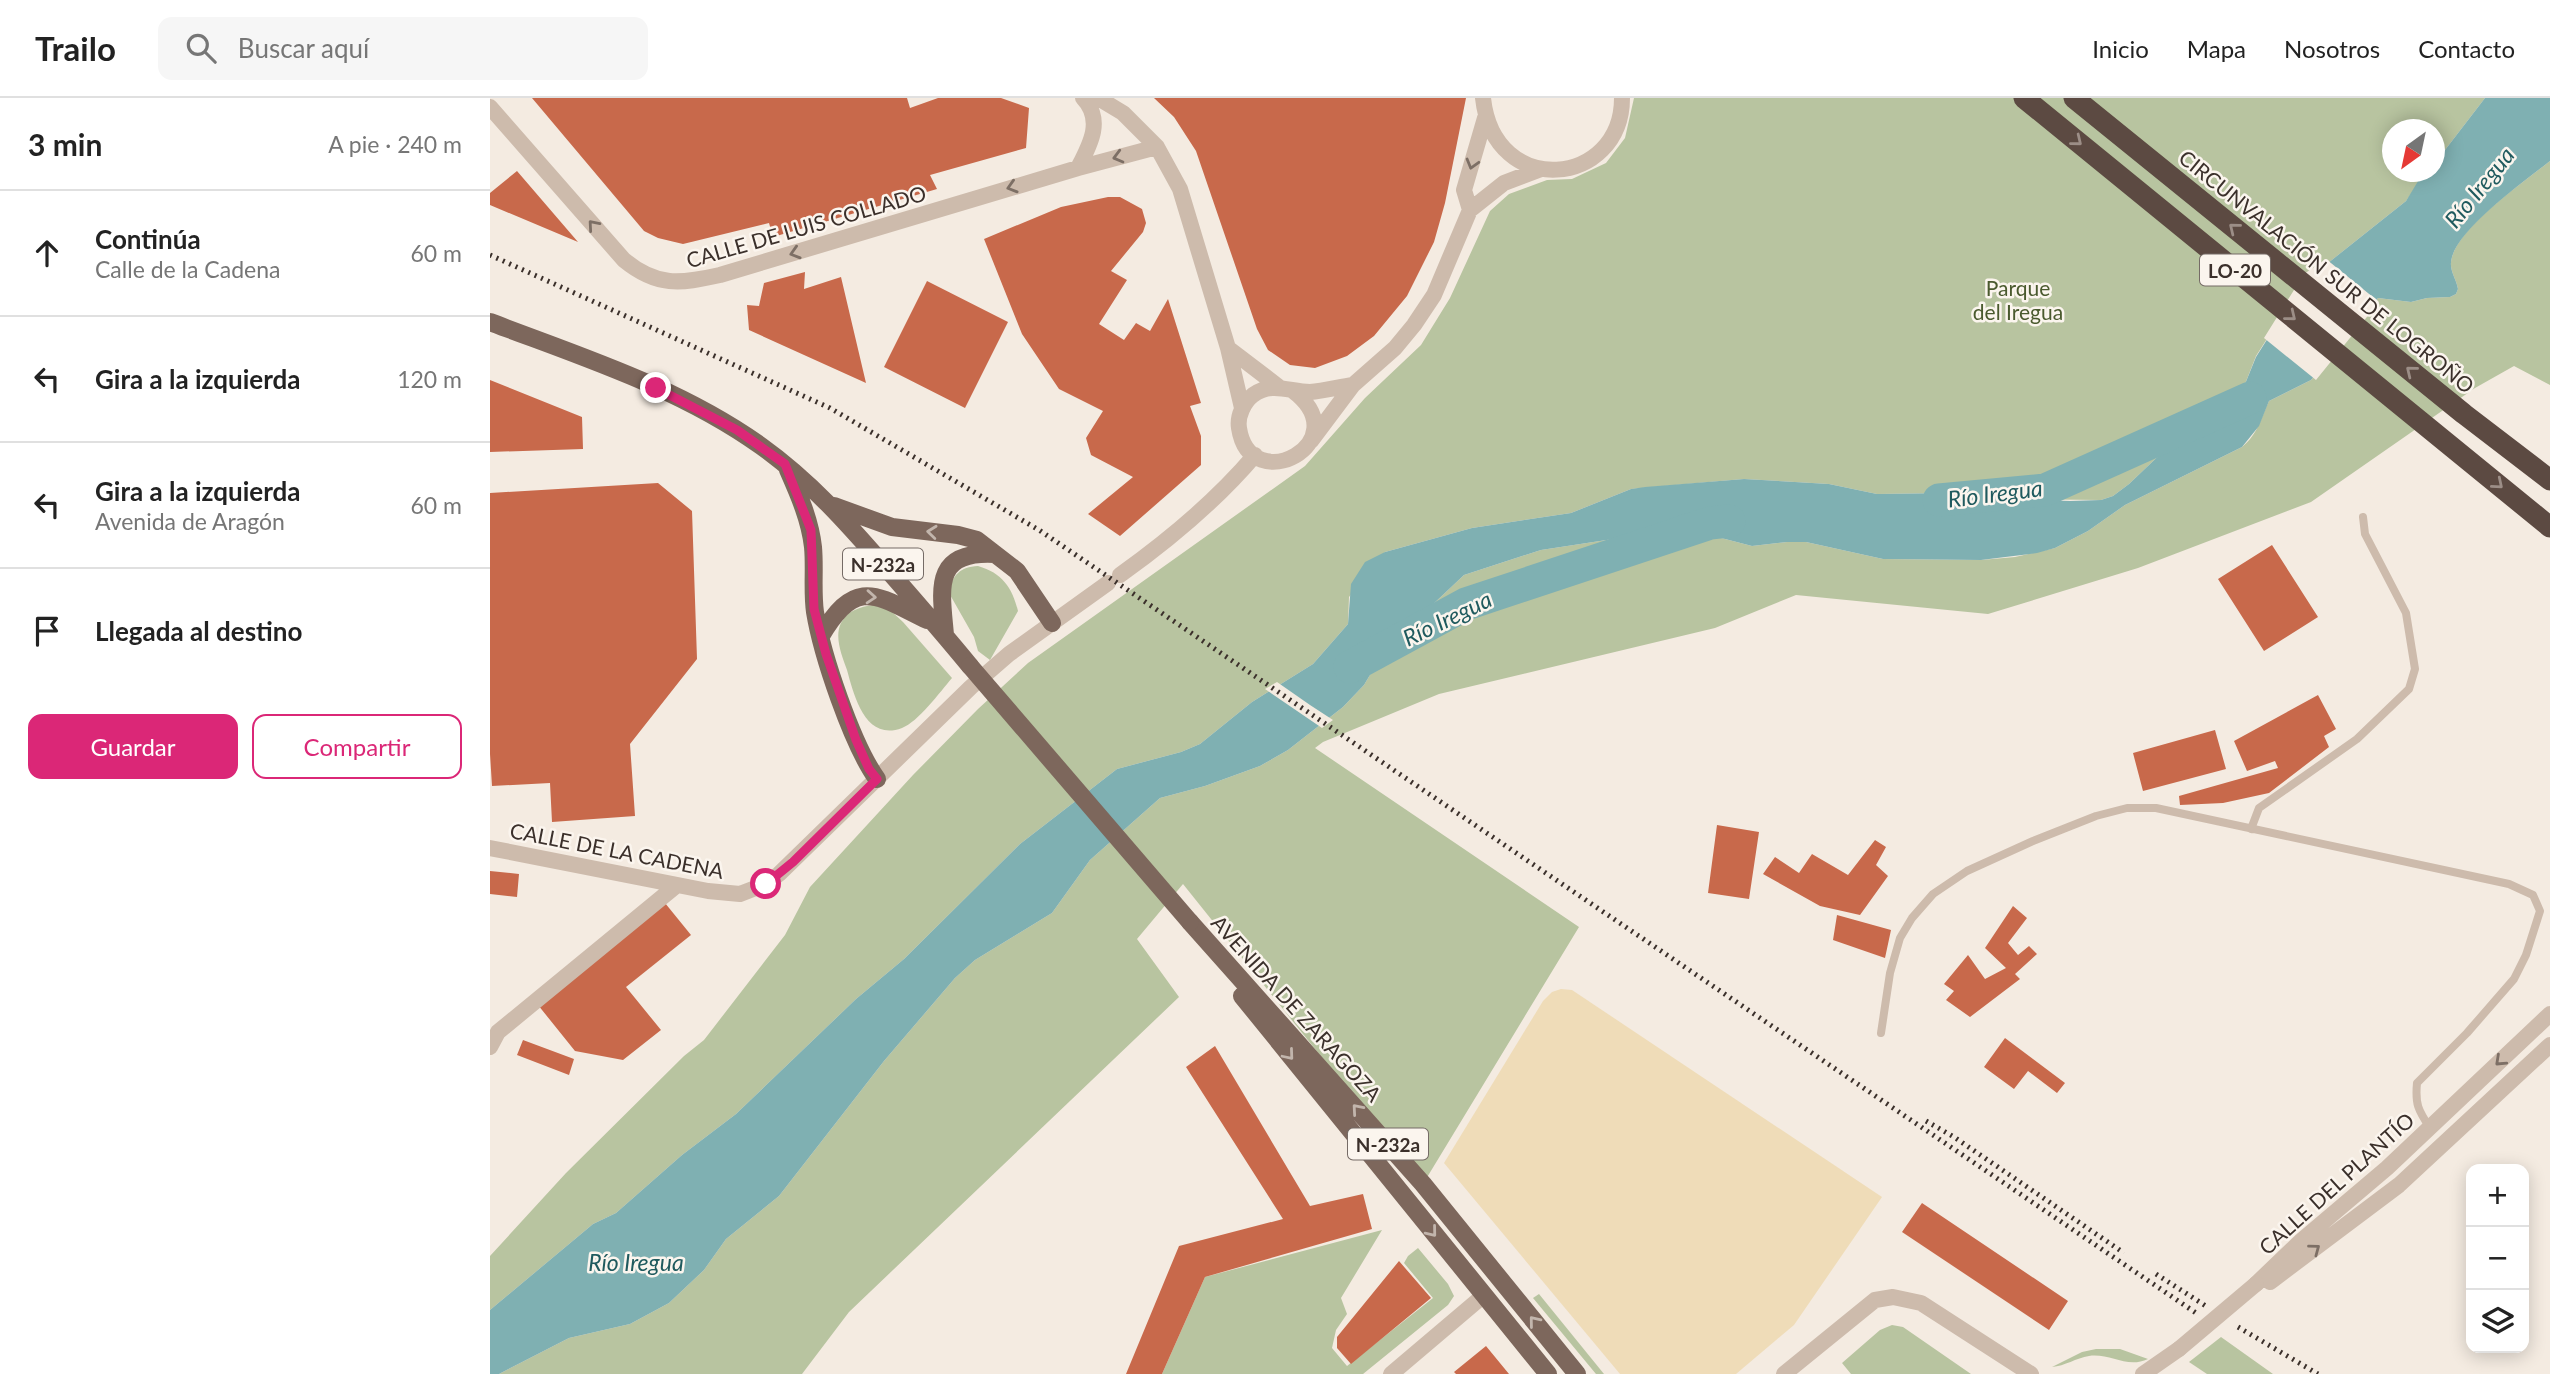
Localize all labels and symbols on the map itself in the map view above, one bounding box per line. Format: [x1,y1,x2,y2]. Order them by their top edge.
north arrow [2382,119,2445,182]
one-way arrow [2068,133,2081,145]
water label: Río Iregua [2438,141,2520,233]
street label: CIRCUNVALACIÓN SUR DE LOGROÑO [2175,144,2479,398]
one-way arrow [1112,149,1124,164]
one-way arrow [1466,157,1480,169]
one-way arrow [1007,179,1019,194]
street label: CALLE DE LUIS COLLADO [683,180,929,272]
one-way arrow [589,221,601,234]
one-way arrow [2230,224,2243,236]
one-way arrow [789,244,801,259]
road number: LO-20 [2200,254,2270,286]
park label: Parque del Iregua [1973,275,2063,324]
one-way arrow [2283,307,2295,320]
one-way arrow [2407,367,2419,380]
route end [640,372,671,403]
water label: Río Iregua [1946,473,2044,513]
one-way arrow [2490,476,2503,488]
one-way arrow [926,525,937,540]
road number: N-232a [843,548,923,579]
water label: Río Iregua [1398,585,1496,651]
one-way arrow [866,590,877,605]
street label: CALLE DE LA CADENA [508,817,727,883]
route start [750,868,781,899]
street label: AVENIDA DE ZARAGOZA [1207,910,1388,1107]
one-way arrow [1281,1046,1293,1059]
one-way arrow [2495,1053,2508,1066]
one-way arrow [1353,1104,1365,1117]
street label: CALLE DEL PLANTÍO [2253,1107,2419,1259]
road number: N-232a [1348,1128,1428,1160]
one-way arrow [1423,1225,1436,1237]
one-way arrow [2307,1245,2319,1258]
water label: Río Iregua [588,1248,684,1276]
one-way arrow [1530,1317,1542,1330]

